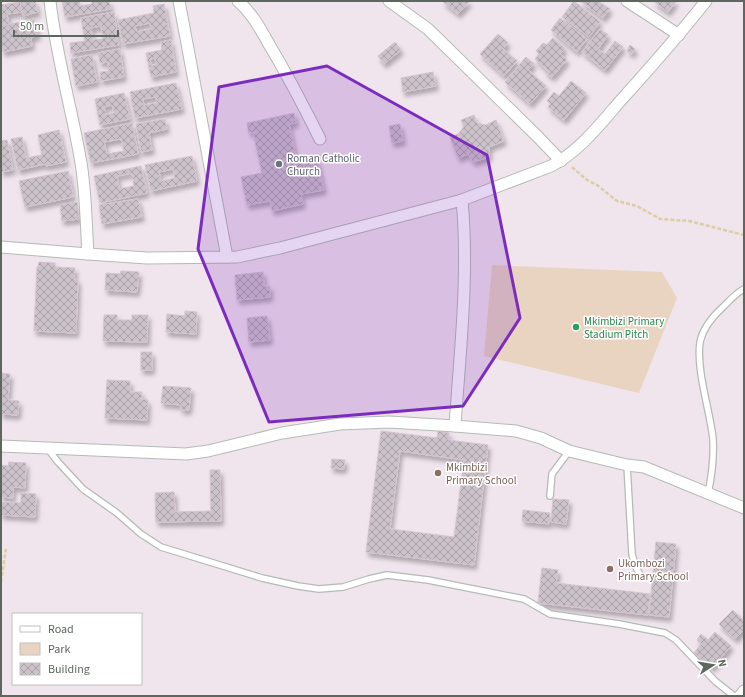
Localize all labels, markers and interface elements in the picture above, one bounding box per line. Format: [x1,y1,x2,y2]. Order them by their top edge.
scale bar [14,12,118,38]
text: 50 m [20,18,44,35]
place label: Roman Catholic Church [287,151,360,179]
marker: Roman Catholic Church [274,159,284,169]
place label: Mkimbizi Primary Stadium Pitch [584,314,664,342]
marker: Mkimbizi Primary Stadium Pitch [571,322,581,332]
place label: Mkimbizi Primary School [446,460,517,488]
marker: Mkimbizi Primary School [433,468,443,478]
place label: Ukombozi Primary School [618,556,689,584]
marker: Ukombozi Primary School [605,564,615,574]
legend [12,613,142,685]
text: Road [48,621,74,638]
text: Park [48,641,70,658]
north arrow [693,645,733,685]
text: N [714,658,730,668]
text: Building [48,661,90,678]

